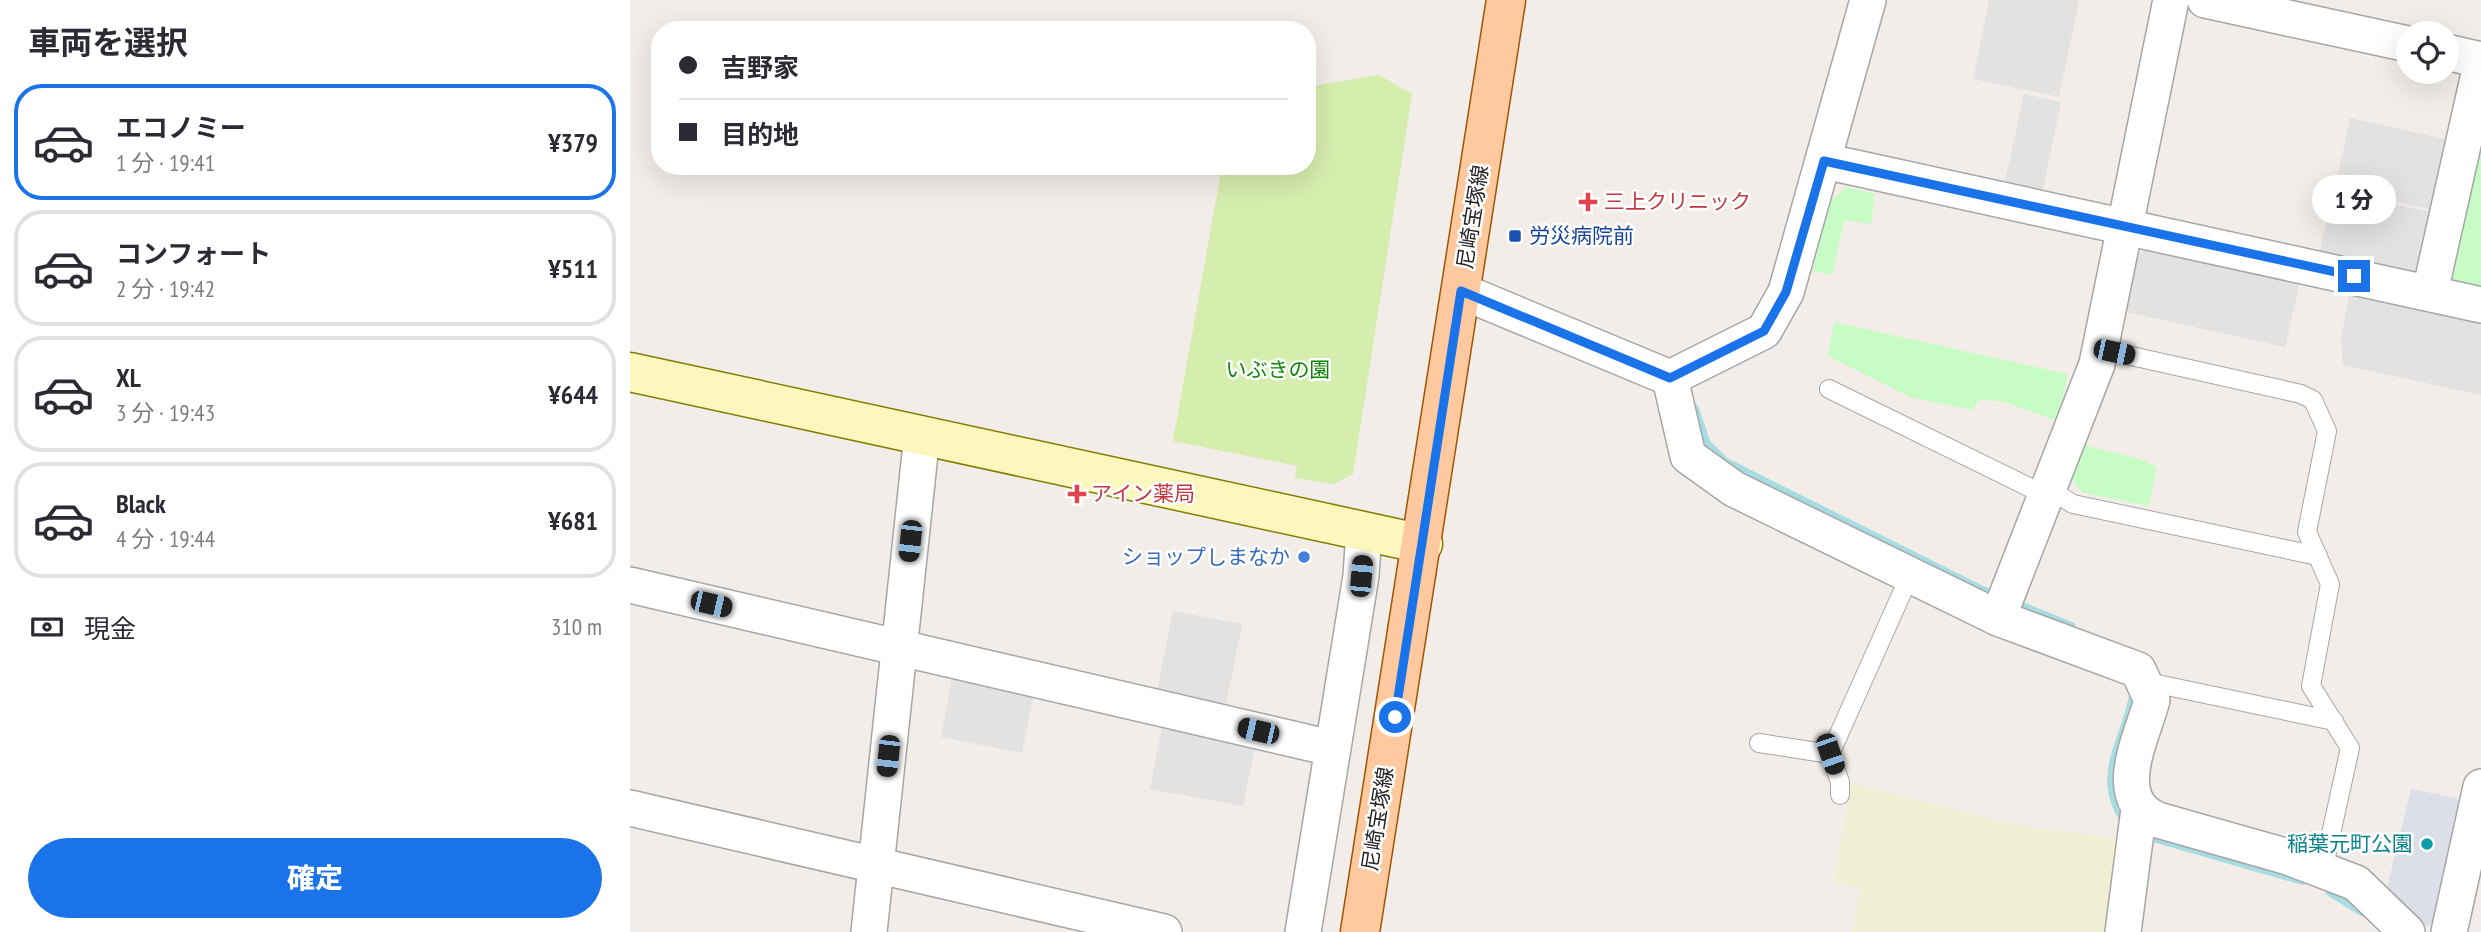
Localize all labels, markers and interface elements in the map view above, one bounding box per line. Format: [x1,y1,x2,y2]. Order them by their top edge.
text: 車両を選択 [28,21,188,63]
map controls [2396,21,2459,84]
button: locate [2396,21,2459,84]
text: 吉野家 [721,51,799,84]
icon: car [32,111,95,174]
text: エコノミー [116,111,246,144]
text: 目的地 [721,118,799,151]
text: ¥379 [548,126,598,159]
text: 1 分 · 19:41 [116,148,215,177]
street label: 尼崎宝塚線 [1451,163,1494,271]
callout: 1 分 [2312,174,2396,224]
text: 1 分 [2335,185,2373,214]
place label: 三上クリニック [1604,188,1751,215]
marker: 三上クリニック [1578,192,1598,212]
place label: 労災病院前 [1529,222,1634,249]
marker: 労災病院前 [1507,228,1523,244]
icon: car [32,237,95,300]
text: コンフォート [116,237,271,270]
text: ¥511 [548,252,598,285]
route end [2338,260,2370,292]
text: 2 分 · 19:42 [116,274,215,303]
car [2092,337,2137,367]
park label: いぶきの園 [1226,356,1331,383]
text: XL [116,361,141,394]
icon: car [32,363,95,426]
text: ¥644 [548,378,598,411]
text: 3 分 · 19:43 [116,398,215,427]
place label: アイン薬局 [1091,480,1195,507]
marker: アイン薬局 [1069,486,1085,502]
text: Black [116,487,166,520]
icon: car [32,489,95,552]
text: ¥681 [548,504,598,537]
car [898,519,923,563]
text: 4 分 · 19:44 [116,524,215,553]
place label: ショップしまなか [1122,543,1290,570]
marker: ショップしまなか [1296,549,1312,565]
car [1349,554,1374,598]
car [689,589,734,619]
icon: cash [28,608,66,646]
text: 現金 [84,612,136,645]
text: 310 m [551,612,602,641]
route start [1379,701,1411,733]
car [1236,716,1281,746]
car [1814,731,1847,777]
car [876,734,901,778]
street label: 尼崎宝塚線 [1356,765,1399,873]
place label: 稲葉元町公園 [2287,830,2413,857]
marker: 稲葉元町公園 [2419,836,2435,852]
button: 確定 [28,838,602,918]

